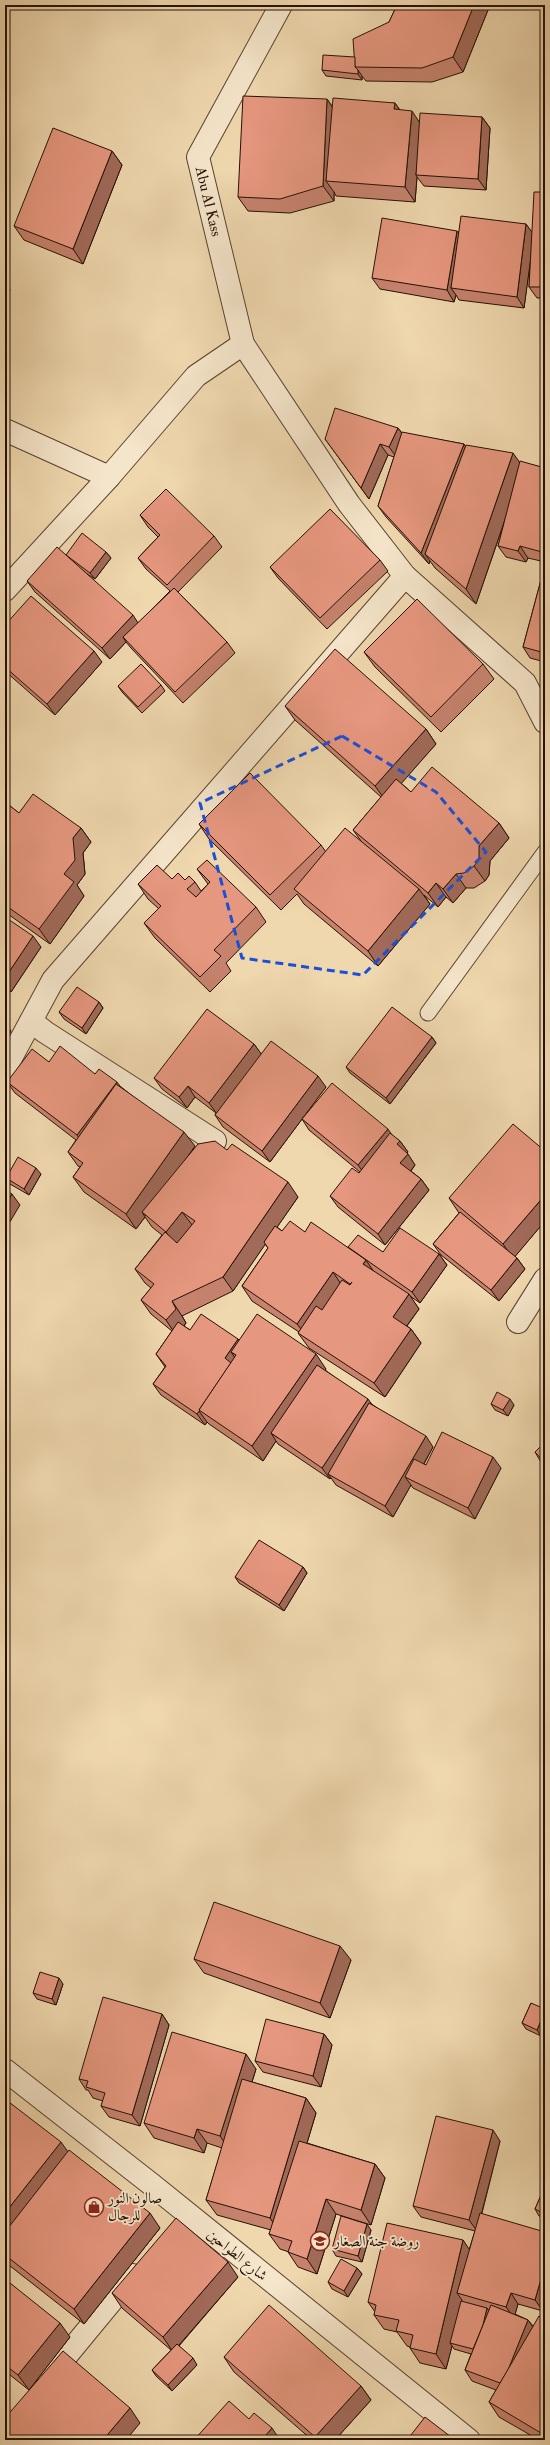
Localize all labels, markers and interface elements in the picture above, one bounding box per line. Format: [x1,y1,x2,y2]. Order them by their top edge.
street label: Abu Al Kass [191,164,226,238]
place label: صالون النور للرجال [106,2189,162,2225]
shop icon: صالون النور للرجال [83,2196,105,2218]
street label: شارع الطواحين [201,2225,271,2287]
school or university icon: روضة جنة الصغار [309,2230,331,2252]
place label: روضة جنة الصغار [332,2232,419,2251]

